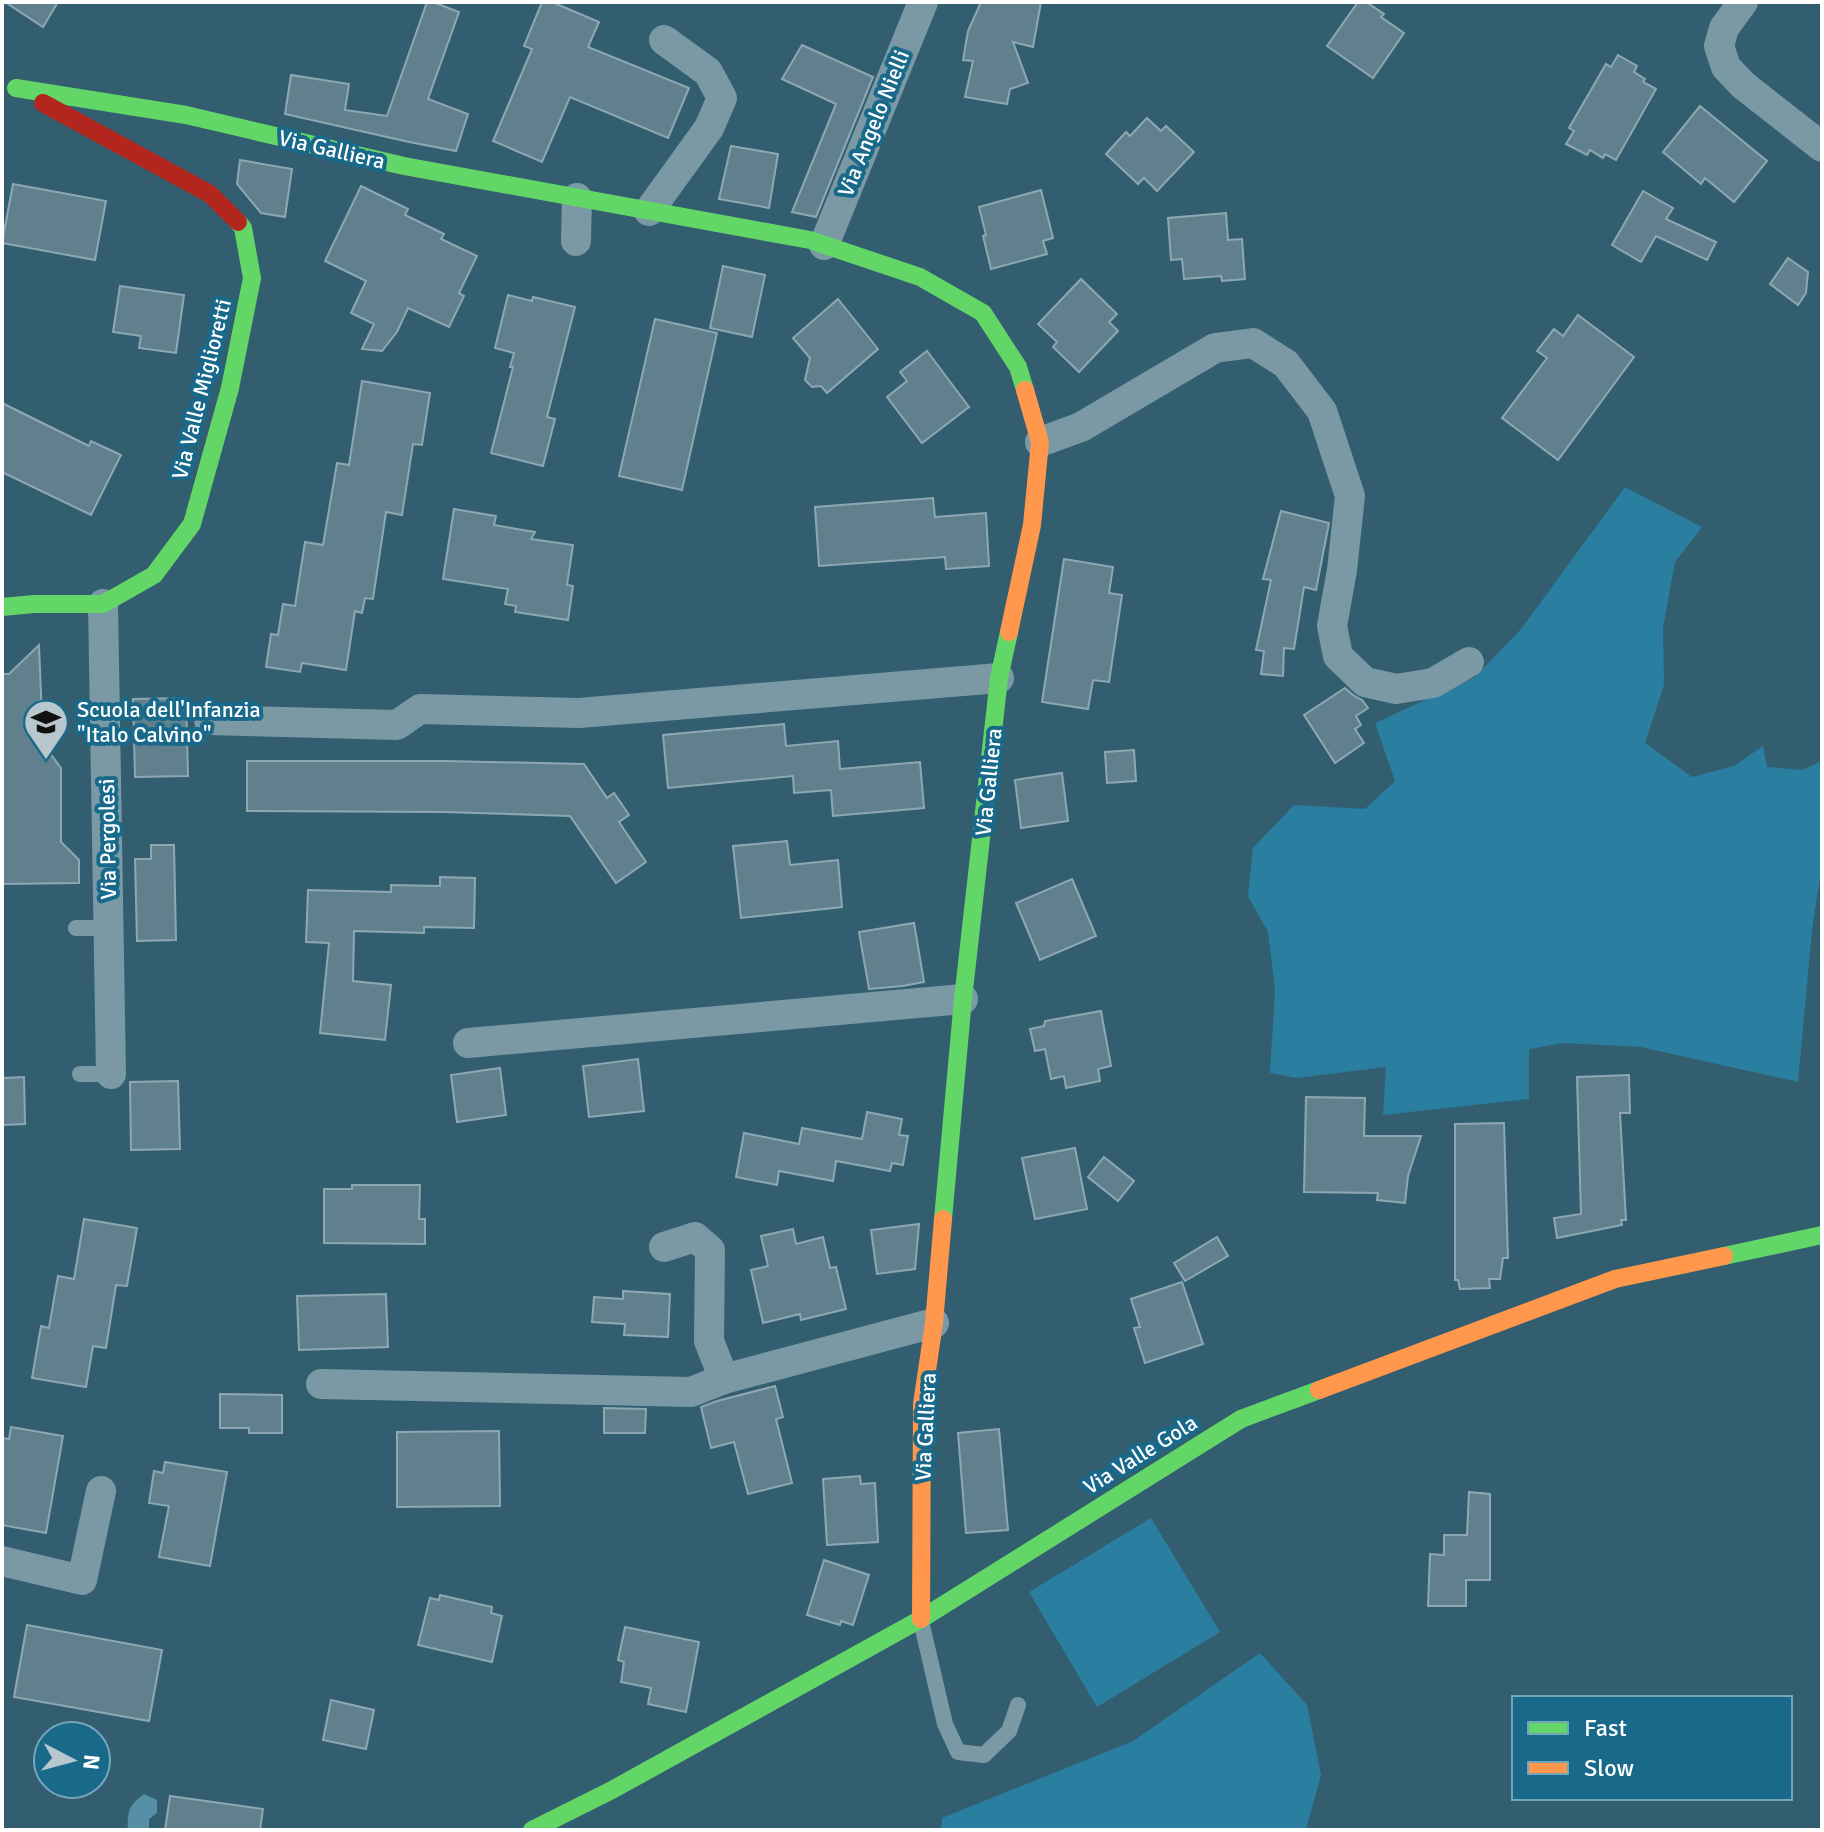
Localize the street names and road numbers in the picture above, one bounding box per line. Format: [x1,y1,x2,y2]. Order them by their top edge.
street label: Via Angelo Nielli [832,46,915,200]
street label: Via Galliera [276,124,388,175]
street label: Via Valle Miglioretti [166,296,237,482]
street label: Via Galliera [969,727,1008,837]
street label: Via Pergolesi [93,778,122,900]
street label: Via Galliera [909,1372,942,1482]
street label: Via Valle Gola [1078,1409,1202,1500]

